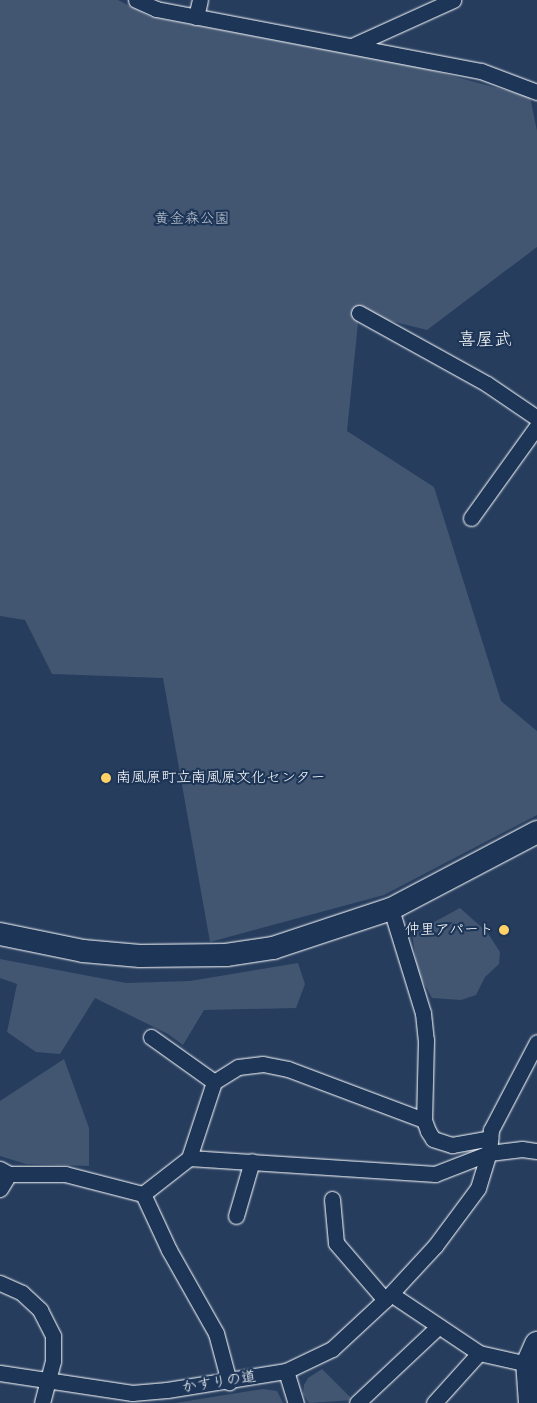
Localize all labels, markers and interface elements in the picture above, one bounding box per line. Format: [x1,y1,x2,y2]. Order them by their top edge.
park label: 黄金森公園 [155,210,229,228]
district label: 喜屋武 [458,329,512,351]
place label: 南風原町立南風原文化センター [116,769,326,787]
marker: 南風原町立南風原文化センター [100,772,112,784]
place label: 仲里アパート [404,921,494,939]
marker: 仲里アパート [498,924,510,936]
street label: かすりの道 [181,1367,257,1397]

